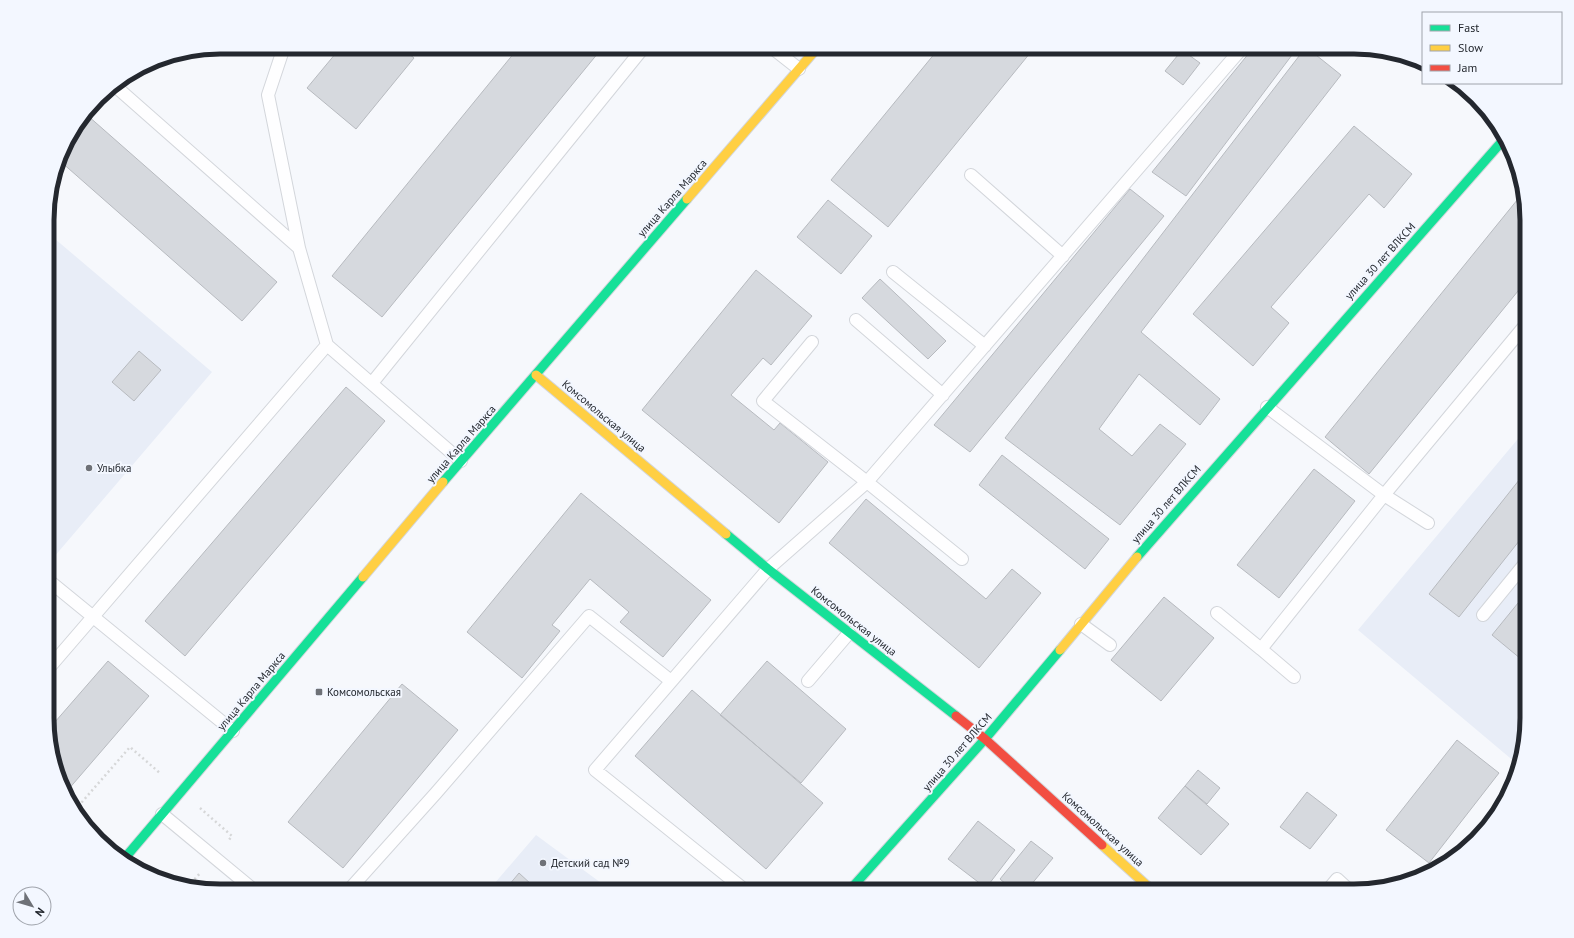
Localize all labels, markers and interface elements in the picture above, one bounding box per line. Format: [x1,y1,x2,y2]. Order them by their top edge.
legend [1422,12,1562,84]
text: Fast [1458,20,1479,35]
text: Slow [1458,40,1483,55]
text: Jam [1457,60,1477,75]
street label: улица Карла Маркса [634,156,710,240]
street label: улица 30 лет ВЛКСМ [1342,220,1418,302]
street label: Комсомольская улица [559,377,649,455]
street label: улица Карла Маркса [423,402,499,486]
place label: Улыбка [97,461,132,475]
street label: улица 30 лет ВЛКСМ [1128,462,1204,546]
marker: Улыбка [84,463,94,473]
street label: Комсомольская улица [808,583,900,659]
street label: улица Карла Маркса [214,649,288,733]
place label: Комсомольская [327,685,401,699]
marker: Комсомольская [314,687,324,697]
street label: улица 30 лет ВЛКСМ [919,710,995,794]
street label: Комсомольская улица [1059,789,1147,869]
place label: Детский сад №9 [551,856,630,870]
marker: Детский сад №9 [538,858,548,868]
north arrow [12,886,52,926]
text: N [32,905,48,919]

